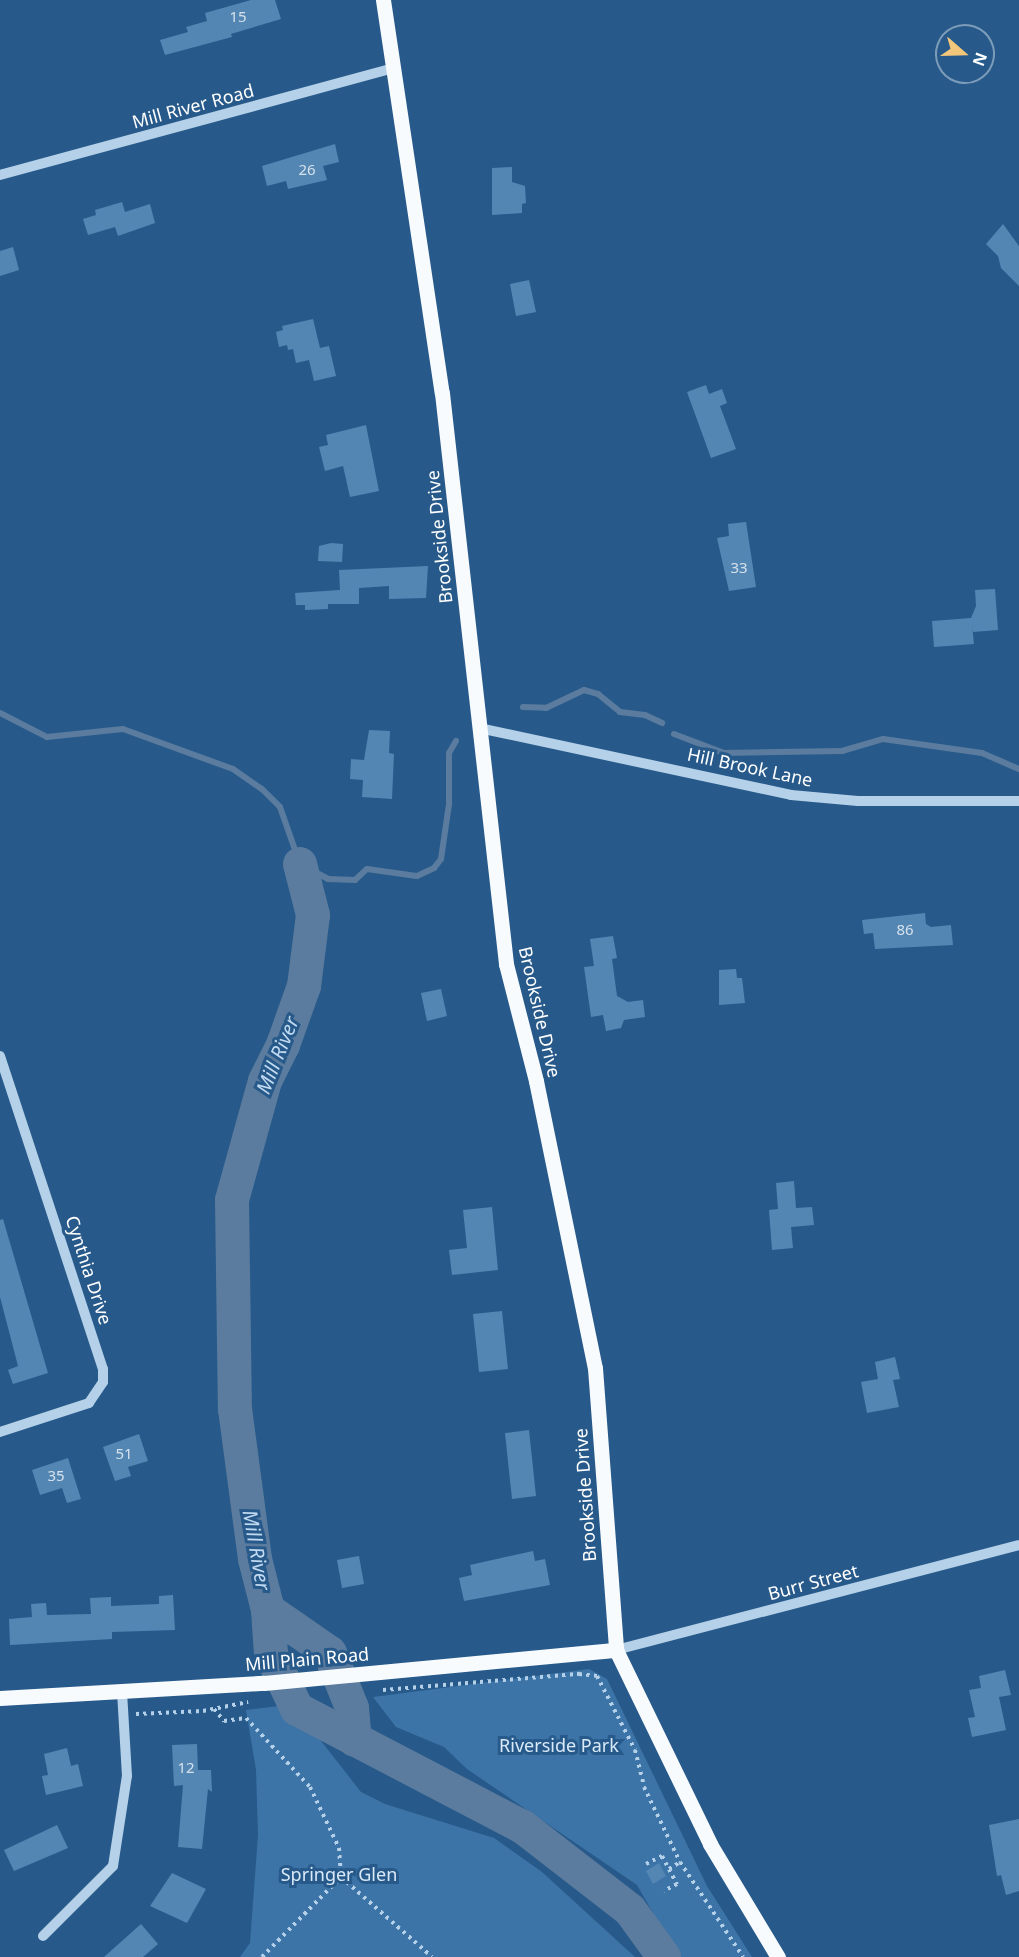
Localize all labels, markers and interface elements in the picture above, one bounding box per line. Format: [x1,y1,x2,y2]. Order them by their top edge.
house number: 15 [229,8,247,26]
north arrow [935,24,995,84]
text: N [967,50,993,69]
street label: Mill River Road [130,79,256,133]
house number: 26 [298,161,316,179]
street label: Brookside Drive [421,469,457,605]
house number: 33 [730,559,748,577]
street label: Hill Brook Lane [685,743,815,791]
house number: 86 [896,921,914,939]
street label: Brookside Drive [514,944,566,1080]
water label: Mill River [251,1013,303,1097]
street label: Cynthia Drive [61,1213,117,1327]
street label: Brookside Drive [570,1427,600,1563]
house number: 51 [115,1445,133,1463]
house number: 35 [47,1467,65,1485]
water label: Mill River [238,1508,276,1592]
street label: Burr Street [765,1560,861,1604]
street label: Mill Plain Road [244,1643,370,1675]
park label: Riverside Park [499,1734,619,1756]
house number: 12 [177,1759,195,1777]
park label: Springer Glen [281,1863,397,1885]

